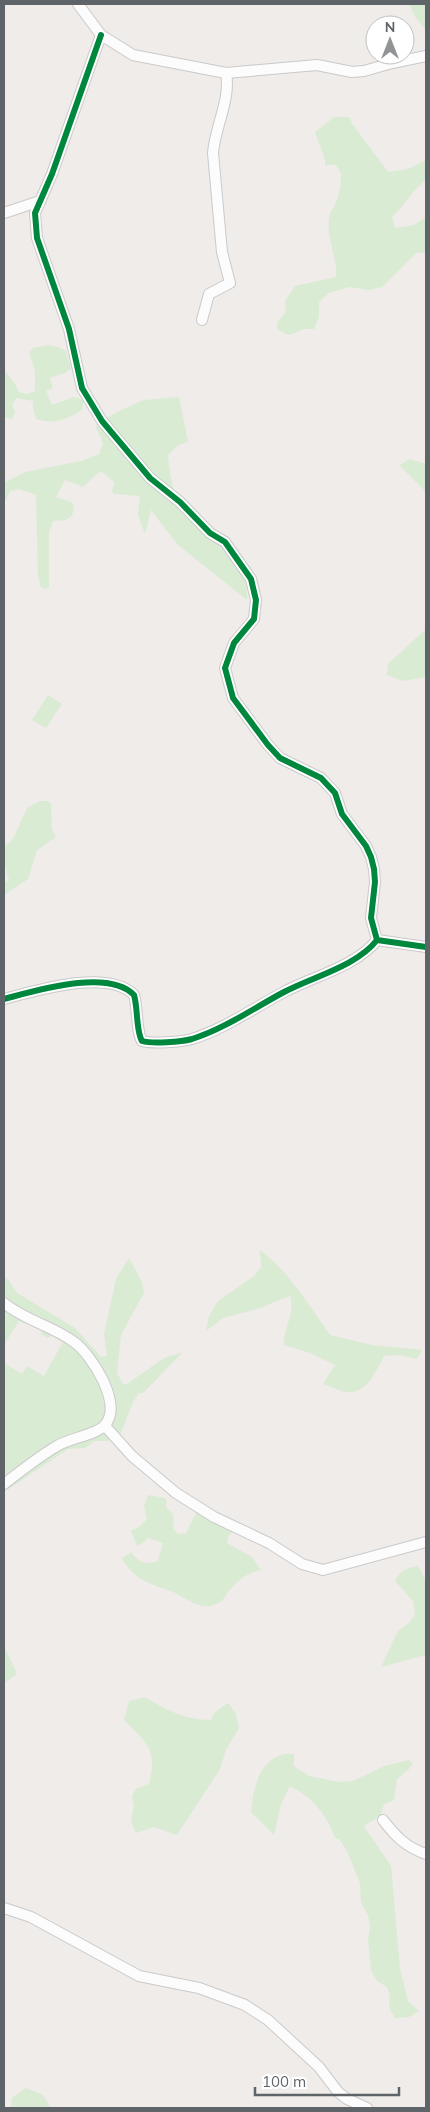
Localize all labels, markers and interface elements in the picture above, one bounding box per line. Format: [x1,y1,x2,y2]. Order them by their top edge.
north arrow [365,15,415,65]
text: N [385,18,395,36]
scale bar [255,2064,399,2096]
text: 100 m [262,2072,306,2091]

